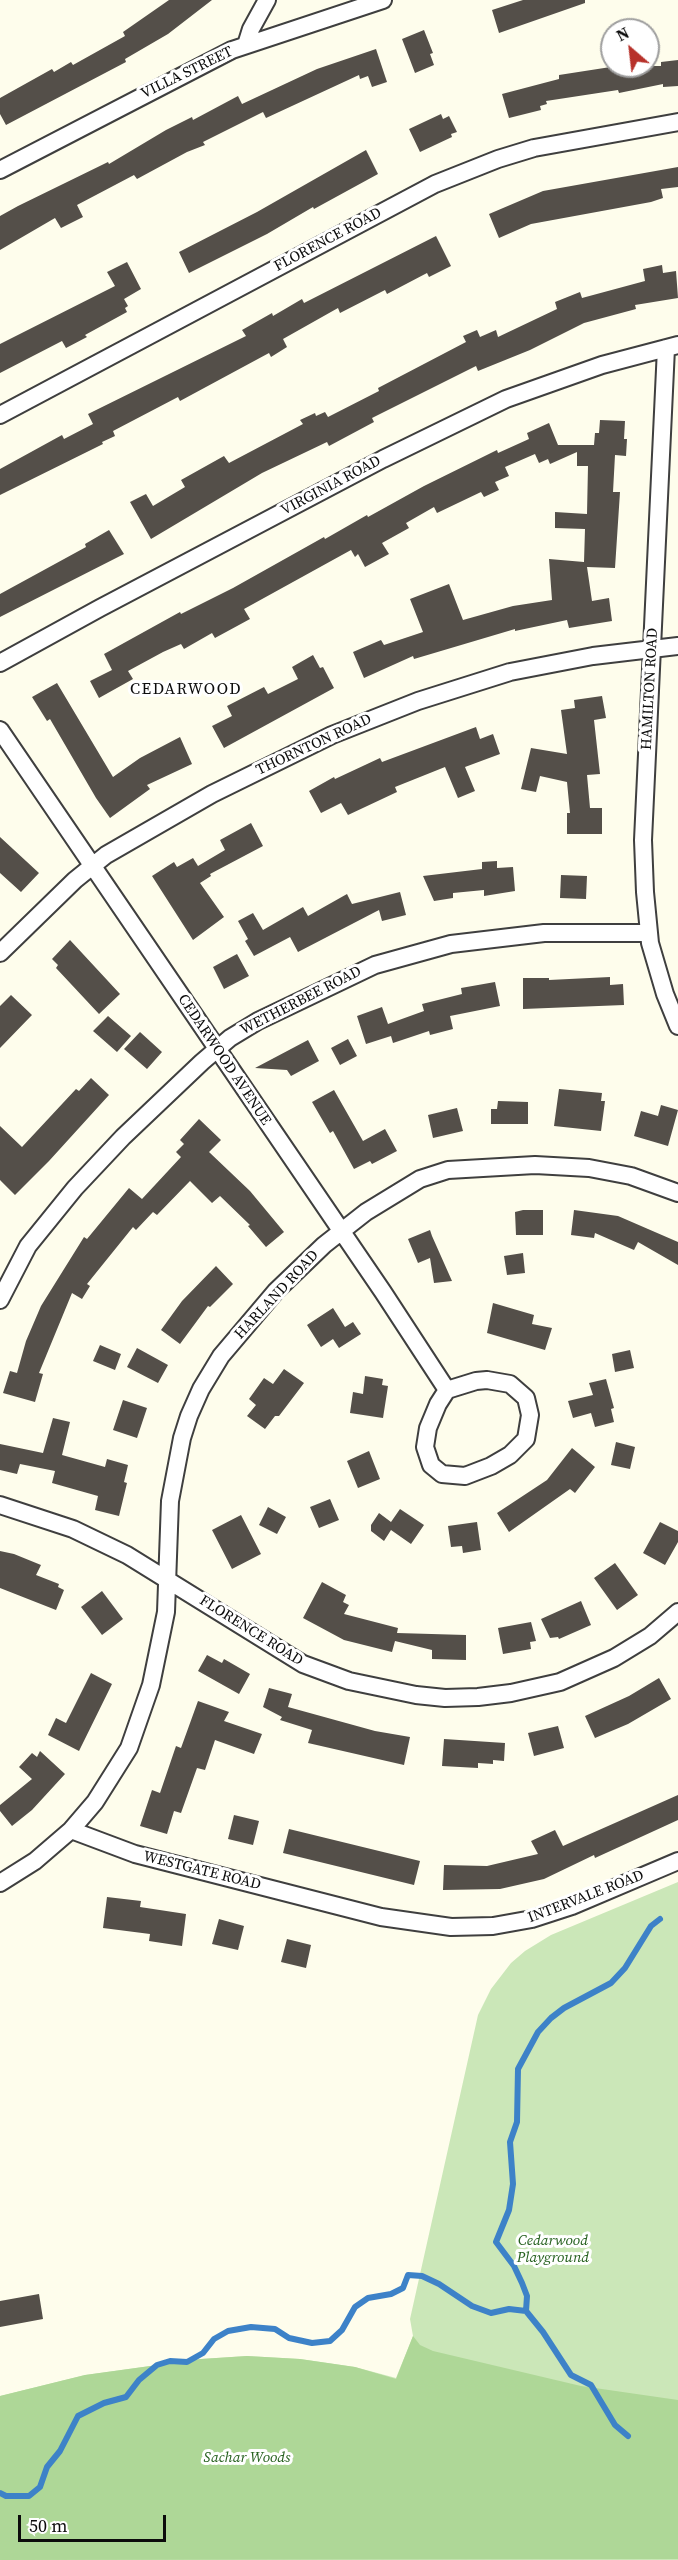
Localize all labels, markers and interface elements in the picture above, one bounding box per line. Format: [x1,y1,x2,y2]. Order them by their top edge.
north arrow [600,18,660,78]
text: N [612,21,633,46]
street label: VILLA STREET [138,43,236,103]
street label: FLORENCE ROAD [271,204,385,276]
street label: VIRGINIA ROAD [278,452,384,520]
street label: HAMILTON ROAD [638,628,662,750]
district label: CEDARWOOD [130,680,242,700]
street label: THORNTON ROAD [253,710,375,780]
street label: WETHERBEE ROAD [237,963,365,1039]
street label: CEDARWOOD AVENUE [174,991,274,1129]
street label: HARLAND ROAD [231,1247,323,1343]
street label: FLORENCE ROAD [196,1592,306,1670]
street label: WESTGATE ROAD [141,1848,263,1894]
street label: INTERVALE ROAD [525,1867,647,1927]
park label: Cedarwood Playground [517,2232,589,2267]
park label: Sachar Woods [204,2449,290,2467]
scale bar [21,2503,170,2541]
text: 50 m [29,2513,67,2538]

